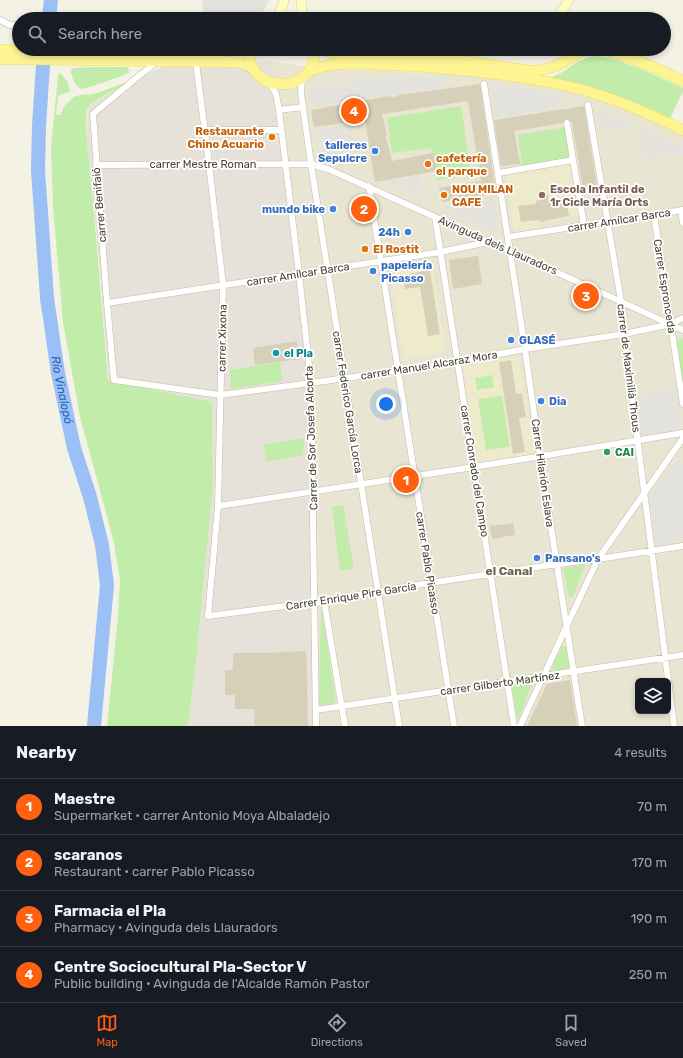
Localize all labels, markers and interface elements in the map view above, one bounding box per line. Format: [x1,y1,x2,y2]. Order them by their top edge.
search box [12,12,671,56]
icon: search [26,23,48,45]
text: Search here [58,25,142,43]
pin: 4 [341,96,367,126]
place label: Restaurante Chino Acuario [187,125,264,151]
marker: Restaurante Chino Acuario [267,132,277,142]
place label: talleres Sepulcre [318,139,367,165]
marker: talleres Sepulcre [370,146,380,156]
place label: cafetería el parque [436,152,487,178]
street label: carrer Mestre Roman [150,158,256,171]
marker: cafetería el parque [423,159,433,169]
street label: carrer Benifaió [90,167,109,243]
place label: NOU MILAN CAFE [452,183,513,209]
place label: Escola Infantil de 1r Cicle María Orts [550,183,649,209]
marker: NOU MILAN CAFE [439,190,449,200]
marker: Escola Infantil de 1r Cicle María Orts [537,190,547,200]
pin: 2 [351,194,377,224]
place label: mundo bike [262,203,325,216]
marker: mundo bike [328,204,338,214]
street label: carrer Amílcar Barca [567,206,671,235]
street label: Avinguda dels Llauradors [436,213,560,278]
place label: 24h [378,226,400,239]
marker: 24h [403,227,413,237]
street label: Carrer Espronceda [651,238,678,334]
place label: El Rostit [373,243,419,256]
marker: El Rostit [360,244,370,254]
place label: papelería Picasso [381,259,432,285]
street label: carrer Amílcar Barca [246,260,350,289]
marker: papelería Picasso [368,266,378,276]
pin: 3 [573,281,599,311]
street label: carrer de Maximilià Thous [614,303,643,434]
street label: carrer Xixona [215,304,230,372]
street label: carrer Federico García Lorca [330,330,365,474]
place label: GLASÉ [519,334,556,347]
marker: GLASÉ [506,335,516,345]
place label: el Pla [284,347,313,360]
marker: el Pla [271,348,281,358]
street label: carrer Manuel Alcaraz Mora [360,348,498,383]
water label: Río Vinalopó [49,355,76,426]
street label: Carrer de Sor Josefa Alcorta [302,366,321,510]
your location [376,394,396,414]
place label: Dia [549,395,567,408]
marker: Dia [536,396,546,406]
street label: carrer Conrado del Campo [458,404,491,538]
street label: Carrer Hilarión Eslava [528,418,557,528]
place label: CAI [615,446,634,459]
marker: CAI [602,447,612,457]
pin: 1 [393,465,419,495]
street label: carrer Pablo Picasso [413,511,442,615]
place label: Pansano's [545,552,601,565]
marker: Pansano's [532,553,542,563]
district label: el Canal [486,564,532,578]
street label: Carrer Enrique Pire García [285,580,417,613]
street label: carrer Gilberto Martínez [439,669,561,698]
map controls [635,678,671,714]
button: layers [635,678,671,714]
text: Nearby [16,742,77,762]
text: 4 results [614,745,667,760]
text: Maestre [54,790,115,808]
text: 1 [26,799,32,814]
text: 70 m [637,799,667,814]
text: Supermarket · carrer Antonio Moya Albaladejo [54,808,330,823]
text: scaranos [54,846,123,864]
text: 2 [25,855,33,870]
text: 170 m [632,855,667,870]
text: Restaurant · carrer Pablo Picasso [54,864,255,879]
text: Farmacia el Pla [54,902,166,920]
text: 3 [25,911,33,926]
text: 190 m [631,911,667,926]
text: Pharmacy · Avinguda dels Llauradors [54,920,278,935]
text: Centre Sociocultural Pla-Sector V [54,958,307,976]
text: 4 [25,967,33,982]
text: 250 m [629,967,667,982]
text: Public building · Avinguda de l'Alcalde Ramón Pastor [54,976,370,991]
tab: Map [96,1012,118,1049]
tab: Directions [311,1012,363,1049]
tab: Saved [555,1012,587,1049]

